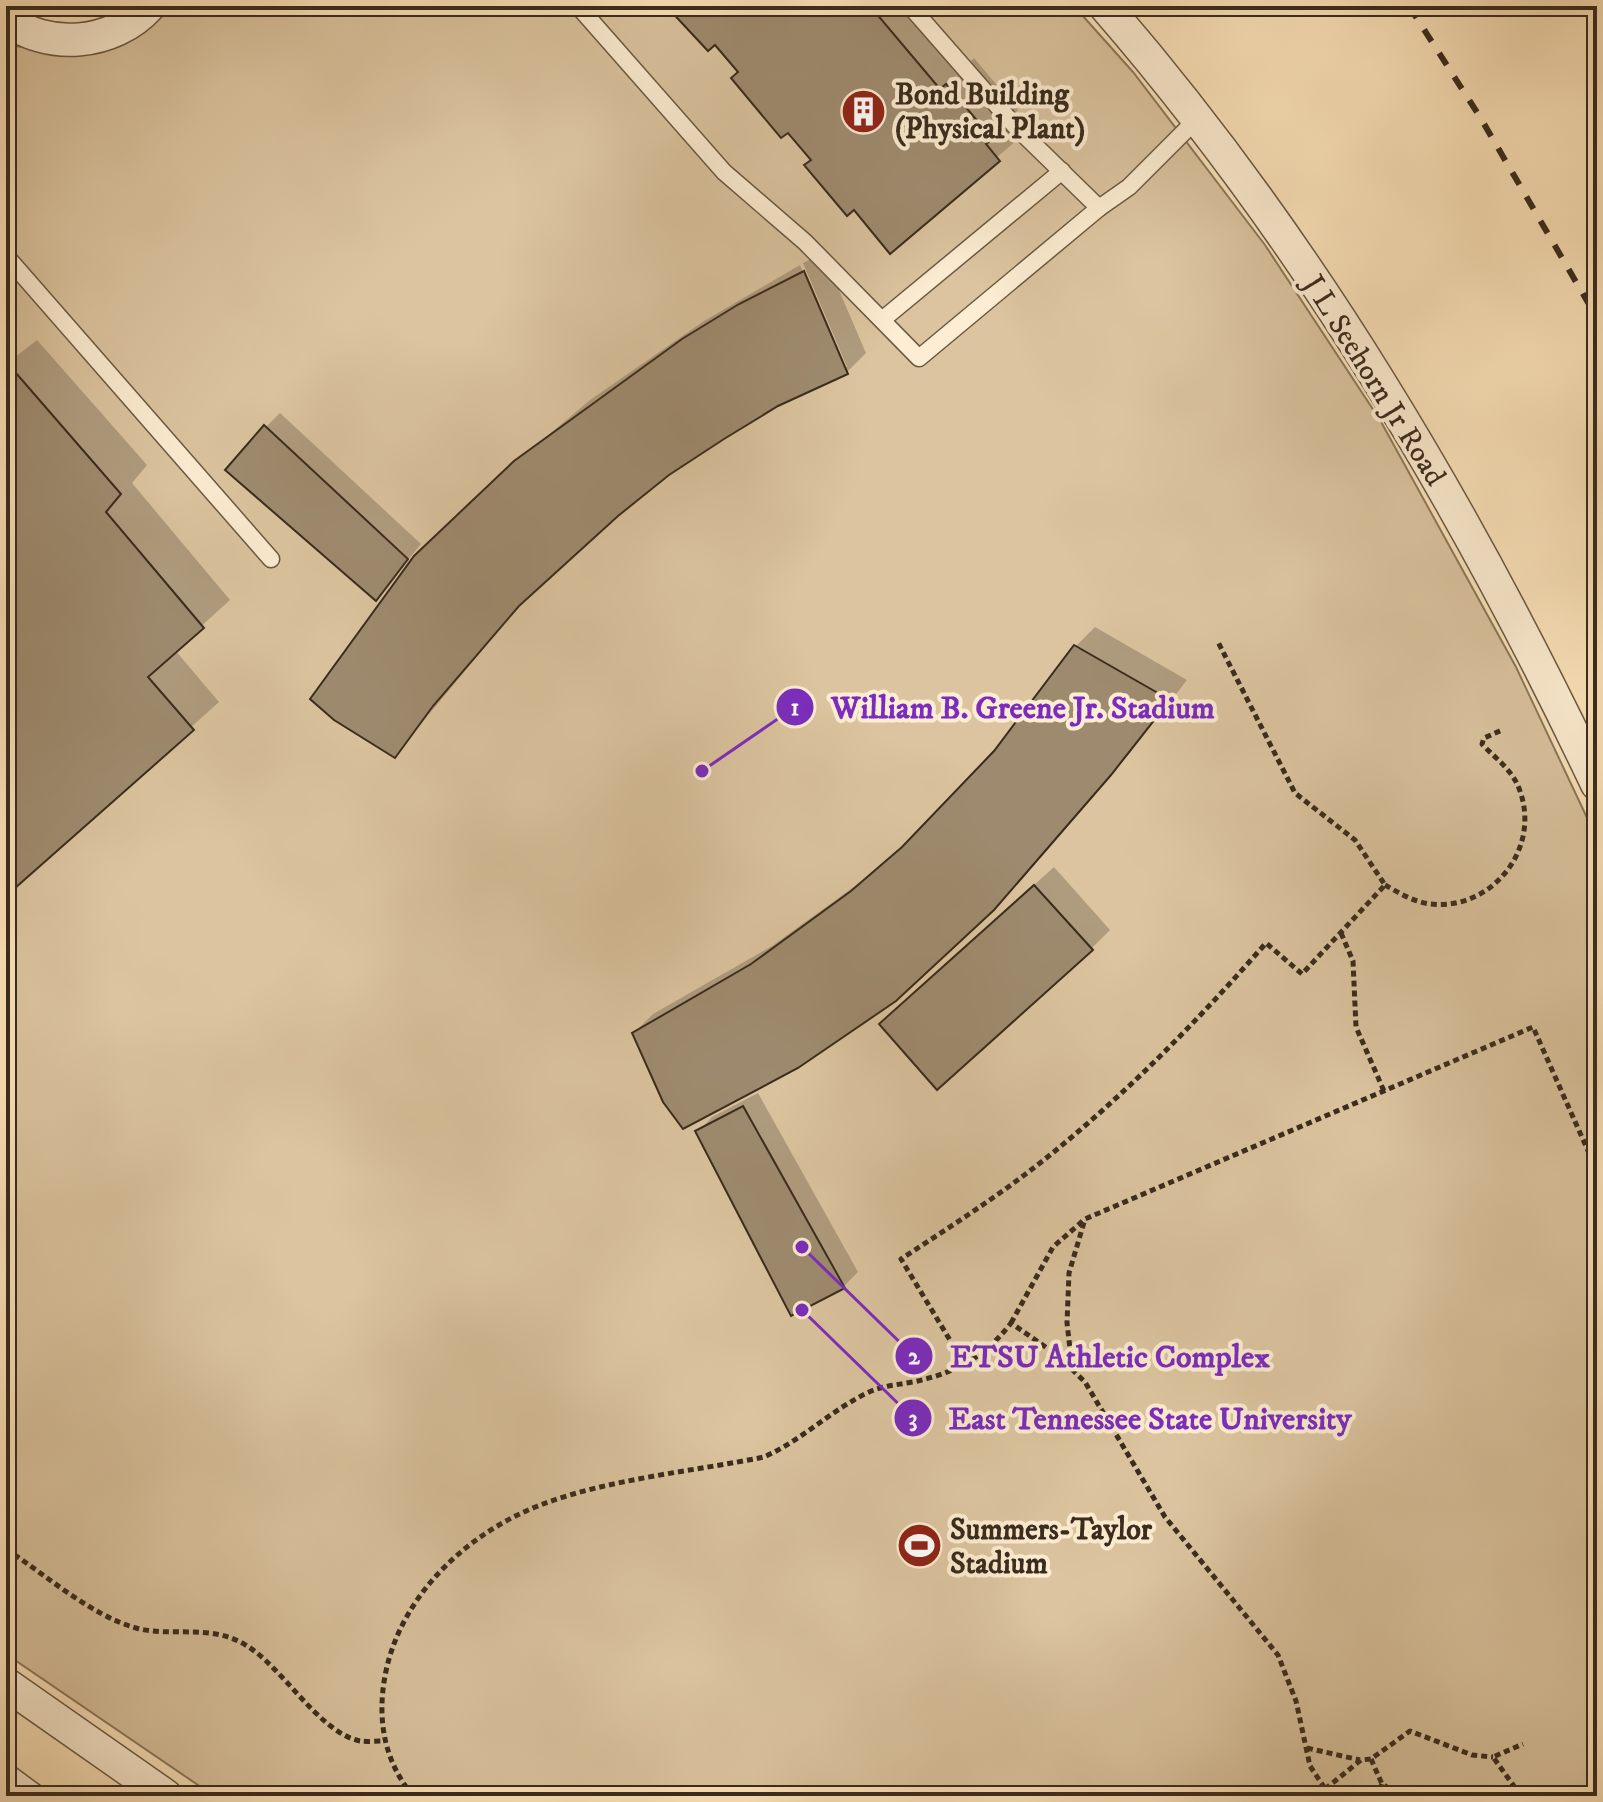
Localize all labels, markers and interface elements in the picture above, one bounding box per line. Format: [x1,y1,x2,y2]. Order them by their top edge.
place label: Bond Building (Physical Plant) [895,77,1085,148]
building icon: Bond Building (Physical Plant) [840,87,888,135]
street label: J L Seehorn Jr Road [1292,266,1453,493]
callout: William B. Greene Jr. Stadium [775,679,1231,735]
text: William B. Greene Jr. Stadium [830,689,1215,729]
text: 1 [791,693,800,723]
callout: ETSU Athletic Complex [894,1328,1286,1384]
text: ETSU Athletic Complex [950,1338,1270,1378]
text: 2 [908,1342,921,1372]
callout: East Tennessee State University [893,1390,1368,1446]
text: East Tennessee State University [949,1400,1352,1440]
text: 3 [909,1404,918,1434]
place label: Summers-Taylor Stadium [950,1512,1153,1583]
sports icon: Summers-Taylor Stadium [895,1522,943,1570]

